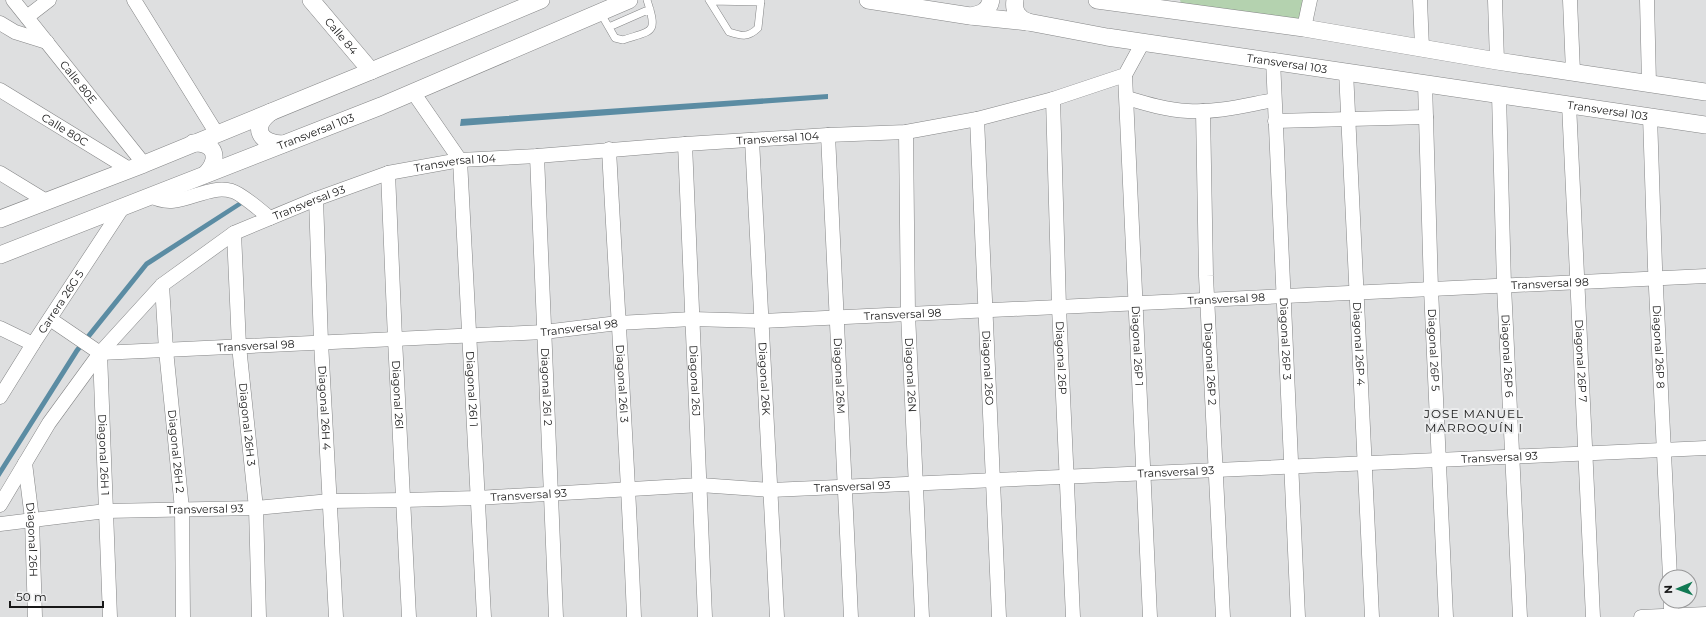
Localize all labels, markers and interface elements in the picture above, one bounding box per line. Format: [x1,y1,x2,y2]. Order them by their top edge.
street label: Calle 84 [322,15,361,58]
street label: Transversal 103 [1246,51,1328,76]
street label: Calle 80E [57,58,100,106]
street label: Transversal 103 [1566,98,1649,123]
street label: Calle 80C [39,110,91,149]
street label: Transversal 103 [275,110,356,153]
street label: Transversal 104 [736,129,820,148]
street label: Transversal 104 [413,151,497,175]
street label: Transversal 93 [271,182,347,223]
street label: Carrera 26G 5 [35,267,87,336]
street label: Transversal 98 [1511,275,1589,292]
street label: Transversal 98 [1187,290,1265,308]
street label: Diagonal 26P 3 [1277,297,1294,380]
street label: Diagonal 26P 4 [1350,301,1368,387]
street label: Transversal 98 [864,305,942,323]
street label: Diagonal 26P 1 [1129,305,1146,386]
street label: Diagonal 26P 8 [1650,305,1668,389]
street label: Diagonal 26P 5 [1425,308,1443,392]
street label: Diagonal 26P 6 [1498,314,1516,398]
street label: Transversal 98 [540,316,619,339]
street label: Diagonal 26P 7 [1572,319,1590,403]
street label: Diagonal 26P [1053,321,1070,395]
street label: Diagonal 26P 2 [1201,322,1219,406]
street label: Diagonal 26O [979,330,997,406]
street label: Transversal 98 [217,337,295,354]
street label: Diagonal 26M [831,337,848,414]
street label: Diagonal 26N [902,337,920,413]
street label: Diagonal 26K [756,342,773,416]
street label: Diagonal 26I 3 [613,344,632,423]
street label: Diagonal 26J [687,345,704,417]
street label: Diagonal 26I 2 [538,347,555,426]
street label: Diagonal 26I 1 [463,351,481,427]
street label: Diagonal 26I [389,360,407,430]
street label: Diagonal 26H 4 [315,365,334,451]
street label: Diagonal 26H 3 [236,382,259,467]
district label: JOSE MANUEL MARROQUÍN I [1423,406,1524,435]
street label: Diagonal 26H 2 [165,409,187,494]
street label: Diagonal 26H 1 [95,414,112,496]
street label: Transversal 93 [1461,449,1538,466]
street label: Transversal 93 [1137,463,1214,481]
street label: Transversal 93 [814,478,891,495]
street label: Transversal 93 [490,486,567,504]
street label: Diagonal 26H [23,501,41,577]
street label: Transversal 93 [167,501,244,517]
north arrow [1658,569,1698,609]
scale bar [10,583,103,609]
text: N [1661,585,1675,594]
text: 50 m [16,589,47,604]

